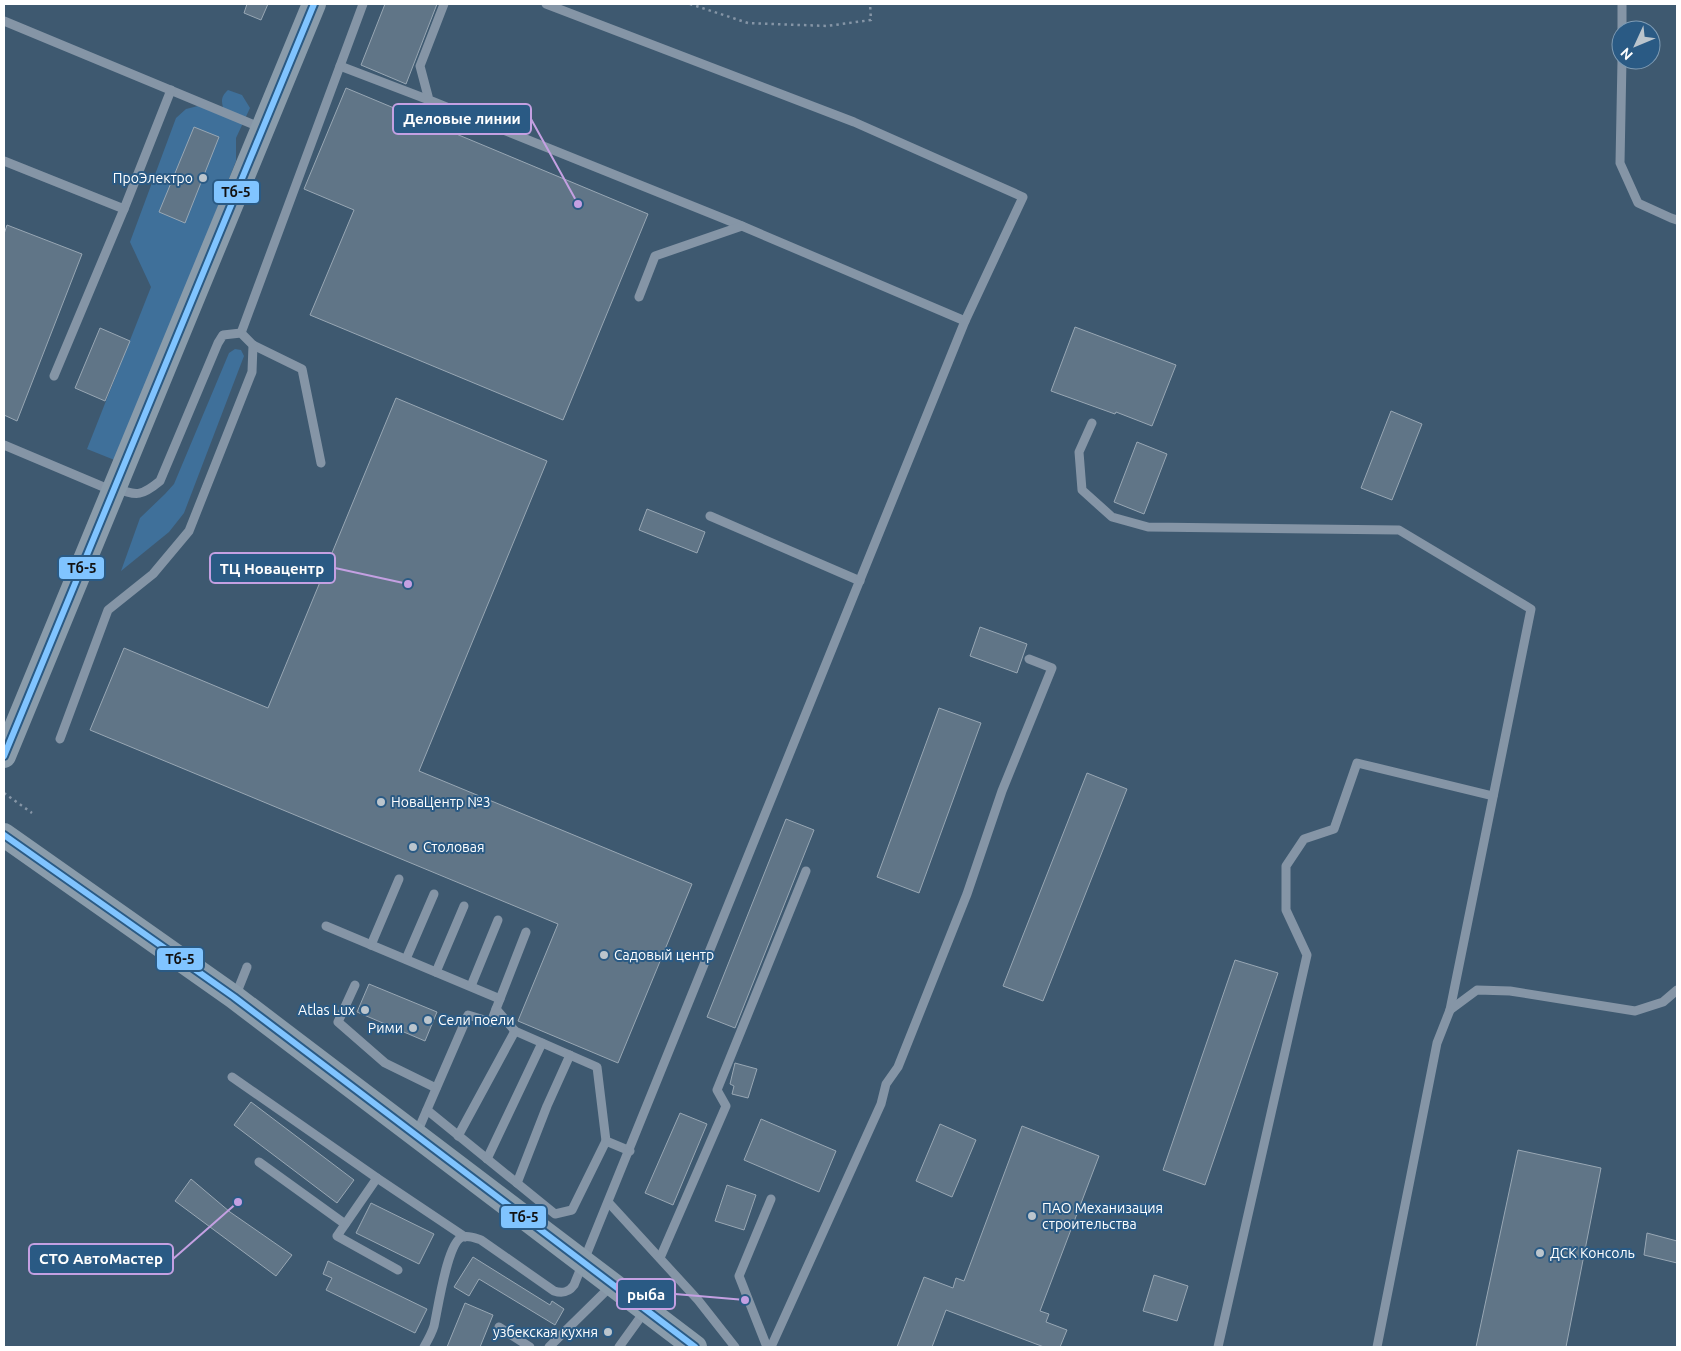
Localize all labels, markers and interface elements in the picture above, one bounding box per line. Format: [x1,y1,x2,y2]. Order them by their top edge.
north arrow [1611,20,1661,70]
text: N [1617,45,1636,63]
callout: Деловые линии [393,104,531,134]
text: Деловые линии [403,110,521,127]
place label: ПроЭлектро [113,170,193,186]
marker: ПроЭлектро [197,172,209,184]
line badge: Тб-5 [213,180,260,204]
text: Тб-5 [221,184,251,200]
callout: ТЦ Новацентр [210,553,335,583]
line badge: Тб-5 [58,556,105,580]
text: Тб-5 [67,560,97,576]
text: ТЦ Новацентр [220,560,324,577]
place label: НоваЦентр №3 [391,794,491,810]
marker: НоваЦентр №3 [375,796,387,808]
place label: Столовая [423,839,485,855]
marker: Столовая [407,841,419,853]
line badge: Тб-5 [156,947,204,971]
place label: Садовый центр [614,947,714,963]
marker: Садовый центр [598,949,610,961]
text: Тб-5 [165,951,195,967]
place label: Atlas Lux [298,1002,355,1018]
marker: Atlas Lux [359,1004,371,1016]
place label: Сели поели [438,1012,514,1028]
marker: Сели поели [422,1014,434,1026]
place label: Рими [368,1020,403,1036]
marker: Рими [407,1022,419,1034]
place label: ПАО Механизация строительства [1042,1200,1163,1232]
line badge: Тб-5 [500,1205,547,1229]
text: Тб-5 [509,1209,539,1225]
marker: ПАО Механизация строительства [1026,1210,1038,1222]
callout: СТО АвтоМастер [29,1244,173,1274]
place label: ДСК Консоль [1550,1245,1635,1261]
marker: ДСК Консоль [1534,1247,1546,1259]
text: СТО АвтоМастер [39,1250,163,1267]
callout: рыба [617,1279,675,1309]
text: рыба [627,1286,665,1303]
place label: узбекская кухня [493,1324,598,1340]
marker: узбекская кухня [602,1326,614,1338]

